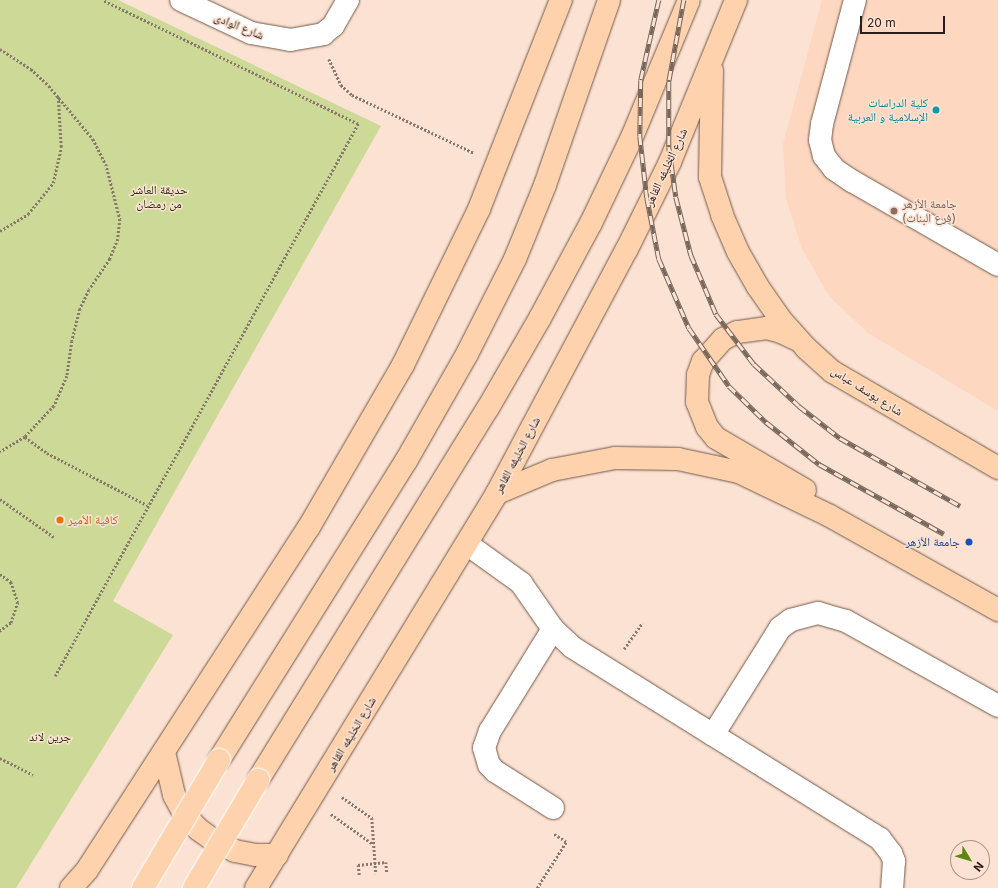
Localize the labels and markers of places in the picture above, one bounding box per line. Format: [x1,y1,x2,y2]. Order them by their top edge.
place label: كلية الدراسات الإسلامية و العربية [848,96,928,124]
marker: كلية الدراسات الإسلامية و العربية [931,105,941,115]
place label: جامعة الأزهر (فرع البنات) [902,197,957,225]
marker: جامعة الأزهر (فرع البنات) [889,206,899,216]
place label: كافية الأمير [68,513,118,527]
marker: كافية الأمير [55,515,65,525]
place label: جامعة الأزهر [905,535,960,549]
marker: جامعة الأزهر [963,536,975,548]

